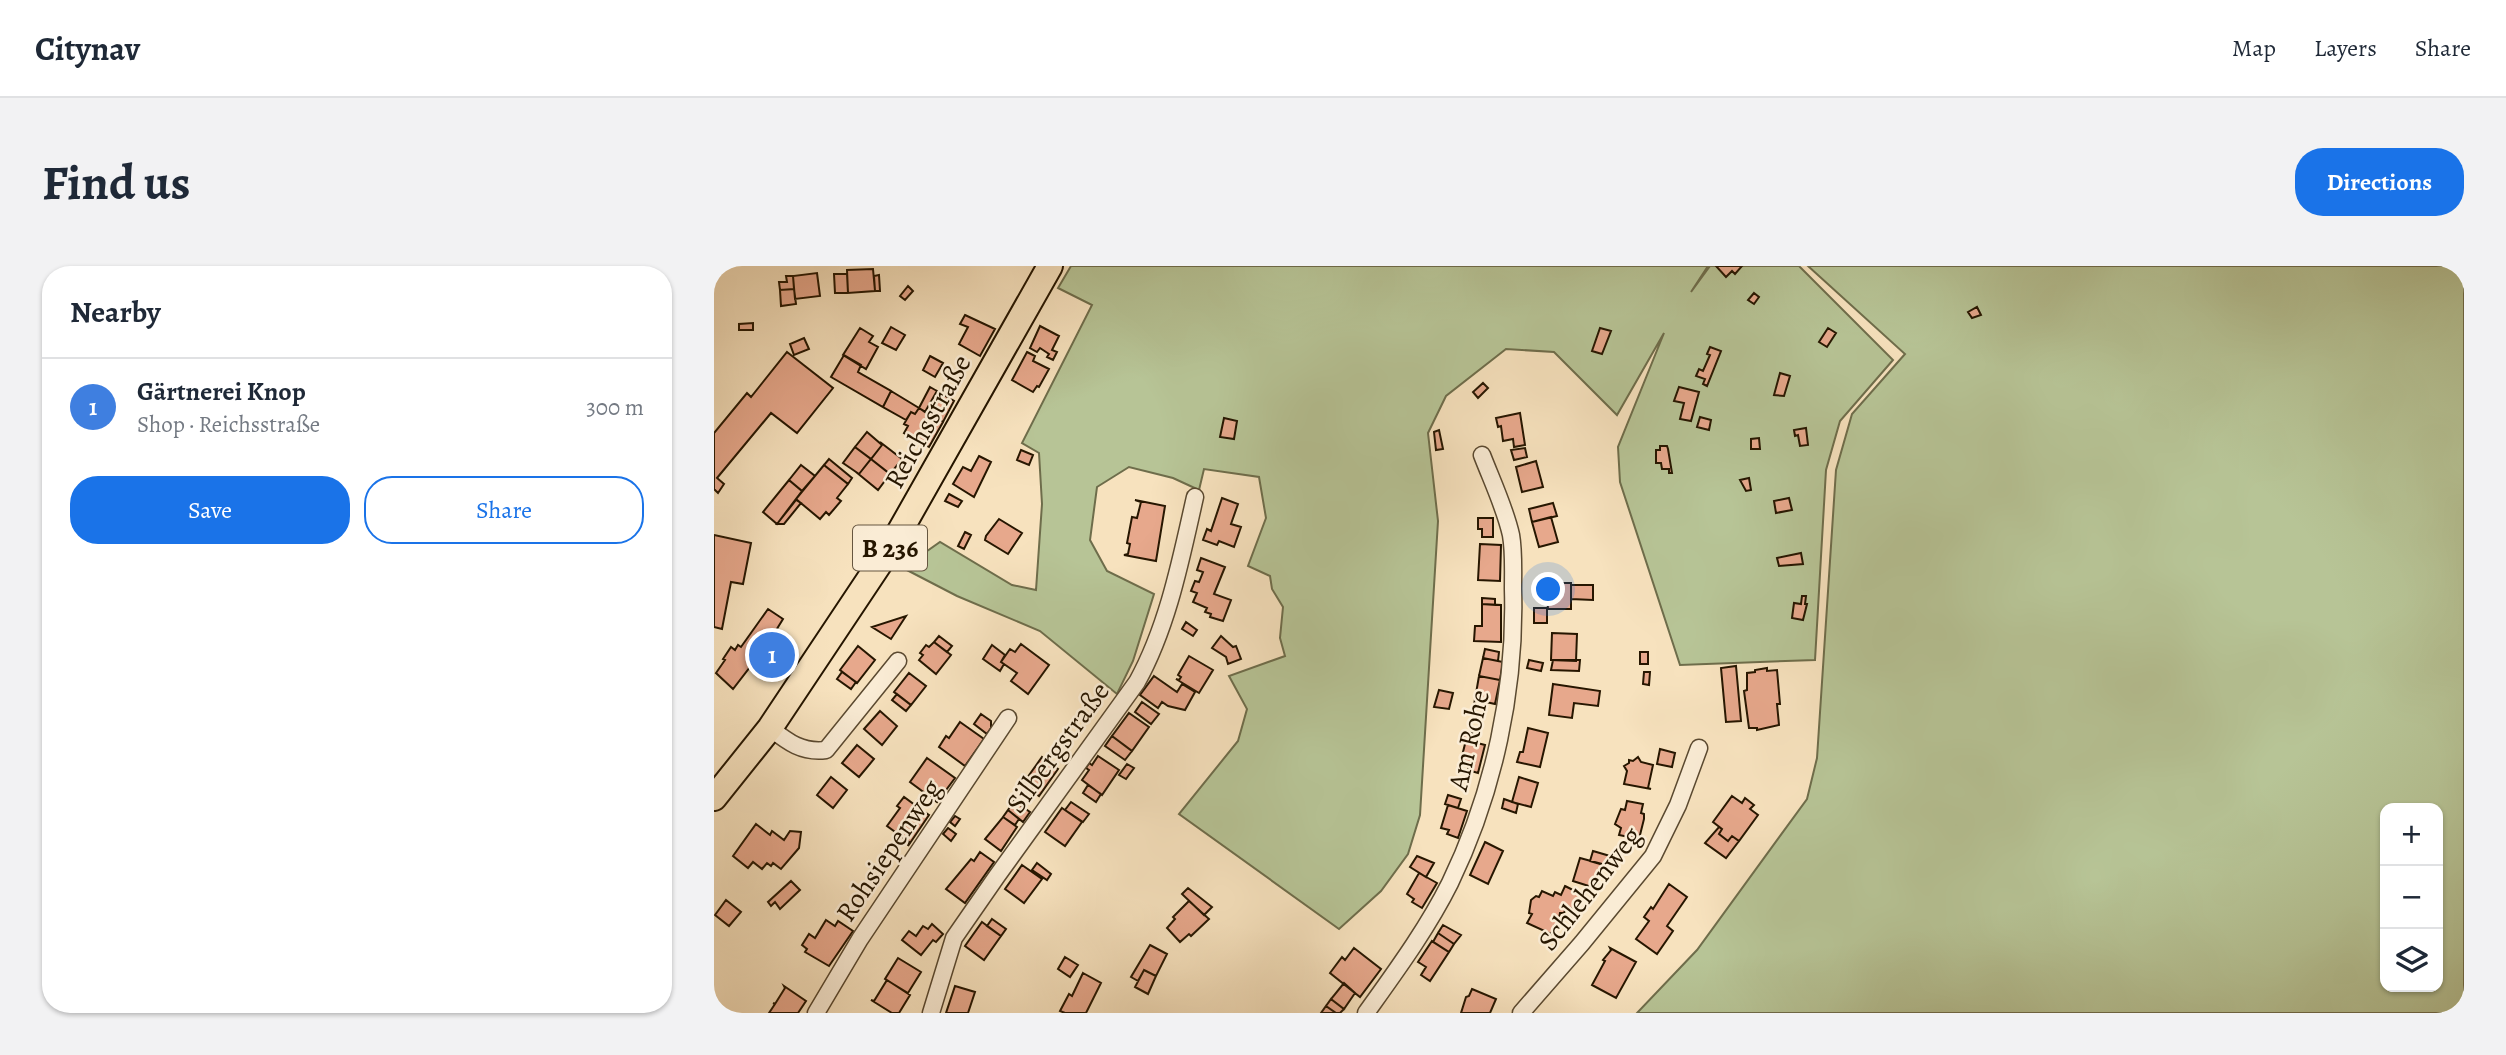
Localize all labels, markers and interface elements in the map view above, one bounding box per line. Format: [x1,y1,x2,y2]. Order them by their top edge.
text: Citynav [35,26,140,71]
text: Map [2232,32,2276,64]
text: Layers [2314,32,2377,64]
text: Share [2415,32,2471,64]
button: Directions [2295,148,2464,216]
text: Find us [42,149,190,216]
text: Nearby [70,292,161,332]
street label: Reichsstraße [875,348,980,495]
text: Gärtnerei Knop [137,374,306,409]
text: 1 [89,392,97,423]
text: 300 m [586,392,644,423]
text: Shop · Reichsstraße [137,409,320,440]
button: Save [70,476,350,544]
button: Share [364,476,644,544]
road number: B 236 [853,526,927,570]
your location [1531,572,1565,606]
pin: 1 [749,629,795,681]
street label: Silbergstraße [997,674,1118,821]
street label: Am Rohe [1439,686,1499,795]
street label: Rohsiepenweg [827,772,951,929]
map controls [2380,803,2443,992]
button: + [2380,803,2443,866]
street label: Schlehenweg [1529,818,1650,959]
button: − [2380,866,2443,929]
button: layers [2380,929,2443,992]

